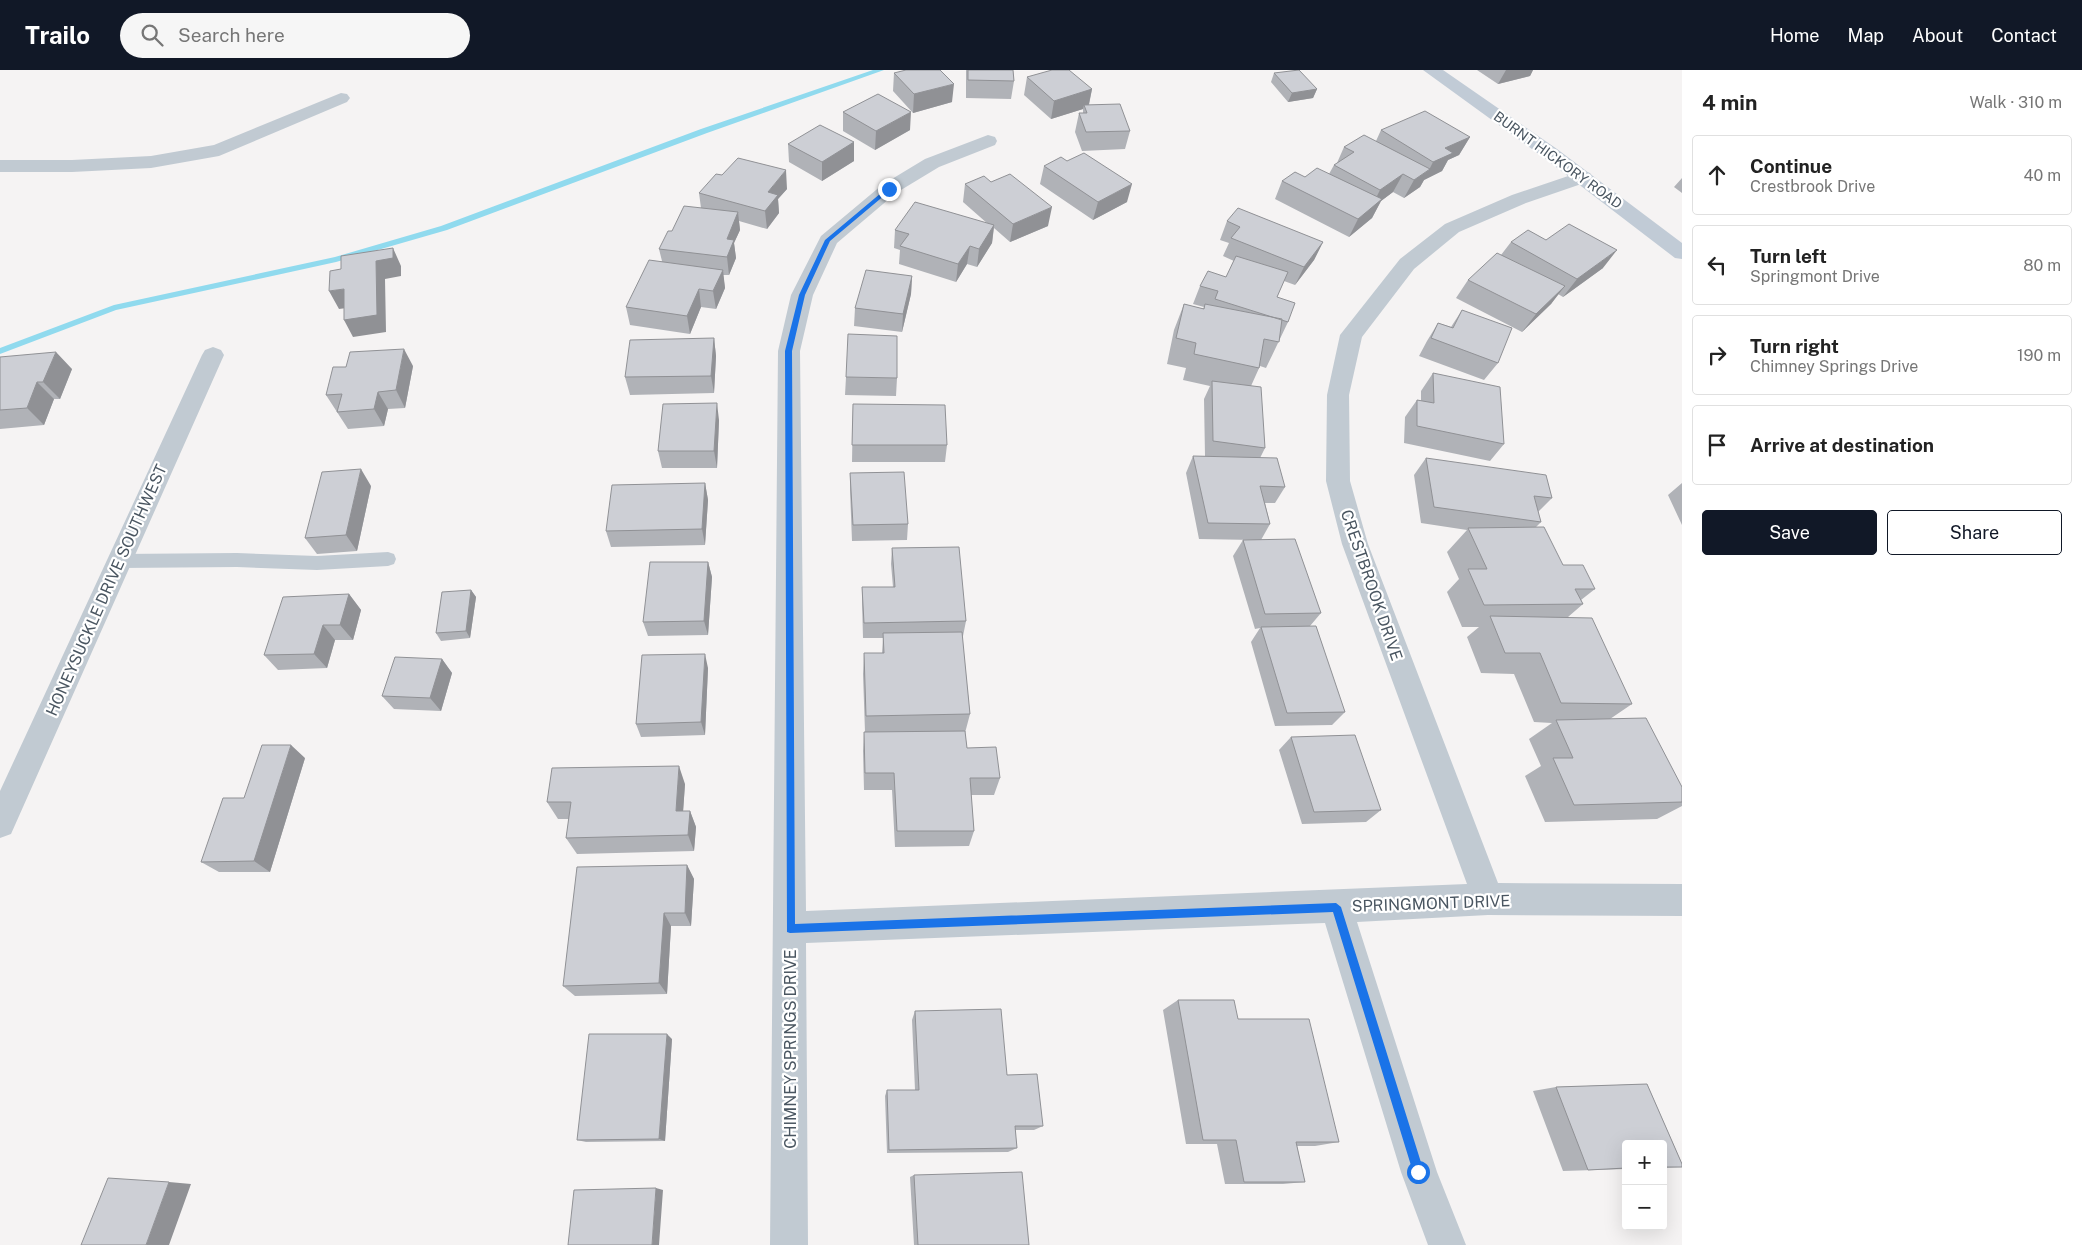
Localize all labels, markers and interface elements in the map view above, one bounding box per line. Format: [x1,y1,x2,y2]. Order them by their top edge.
search box [120,13,470,58]
text: Trailo [25,21,90,49]
icon: search [138,21,166,49]
text: Search here [178,24,285,46]
text: Home [1770,25,1820,46]
text: Map [1848,25,1884,46]
text: About [1912,25,1963,46]
text: Contact [1991,25,2057,46]
text: 4 min [1702,90,1757,115]
text: Walk · 310 m [1969,93,2062,112]
street label: BURNT HICKORY ROAD [1491,108,1625,212]
text: Continue [1750,155,1832,177]
icon: ahead [1703,161,1731,189]
text: 40 m [2023,166,2061,185]
text: Crestbrook Drive [1750,177,1875,196]
route end [878,178,901,201]
text: Turn left [1750,245,1827,267]
icon: left [1703,251,1731,279]
text: 80 m [2023,256,2061,275]
text: Springmont Drive [1750,267,1880,286]
text: Turn right [1750,335,1839,357]
icon: right [1703,341,1731,369]
text: 190 m [2017,346,2061,365]
text: Chimney Springs Drive [1750,357,1918,376]
icon: arrive [1703,431,1731,459]
text: Arrive at destination [1750,434,1934,456]
street label: HONEYSUCKLE DRIVE SOUTHWEST [42,461,171,719]
street label: CRESTBROOK DRIVE [1337,507,1406,663]
button: Save [1702,510,1877,555]
button: Share [1887,510,2062,555]
street label: SPRINGMONT DRIVE [1351,891,1511,916]
street label: CHIMNEY SPRINGS DRIVE [781,949,800,1149]
map controls [1622,1140,1667,1230]
button: + [1622,1140,1667,1185]
route start [1407,1161,1430,1184]
button: − [1622,1185,1667,1230]

